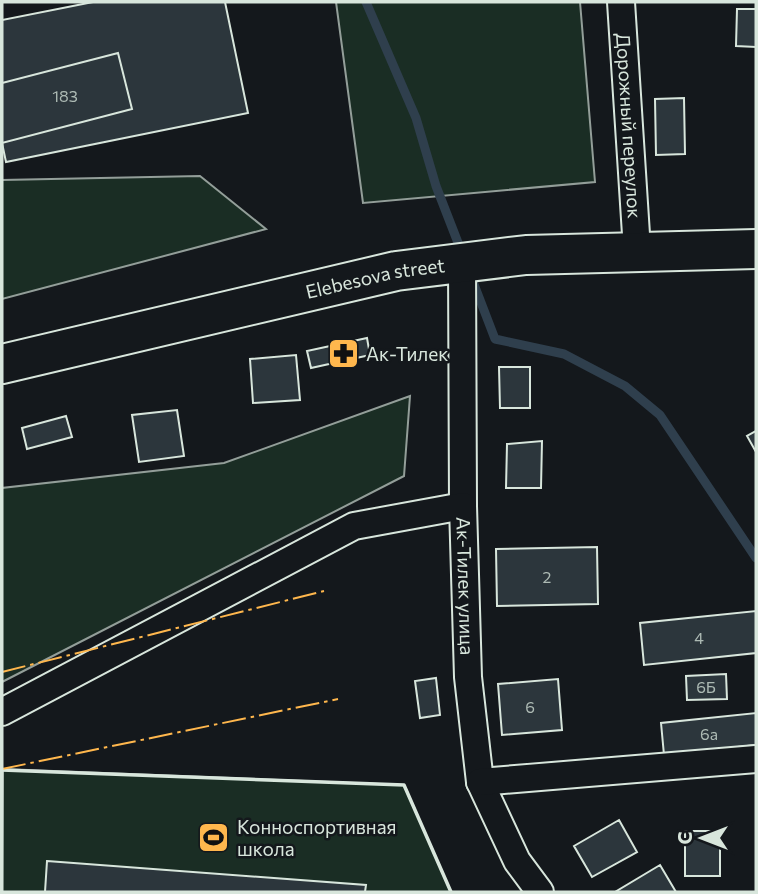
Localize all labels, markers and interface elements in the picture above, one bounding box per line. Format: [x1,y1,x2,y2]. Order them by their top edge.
street label: Дорожный переулок [612,32,647,219]
house number: 183 [52,86,78,105]
street label: Elebesova street [303,253,446,303]
pharmacy icon: Ак-Тилек [326,337,360,371]
place label: Ак-Тилек [366,342,449,365]
street label: Ак-Тилек улица [452,517,479,655]
house number: 2 [543,567,552,586]
house number: 4 [694,628,704,647]
house number: 6Б [696,677,716,696]
house number: 6 [525,697,535,716]
house number: 6а [700,724,718,743]
north arrow [667,803,737,873]
place label: Конноспортивная школа [237,815,397,860]
sports icon: Конноспортивная школа [197,821,231,855]
text: С [673,832,696,845]

